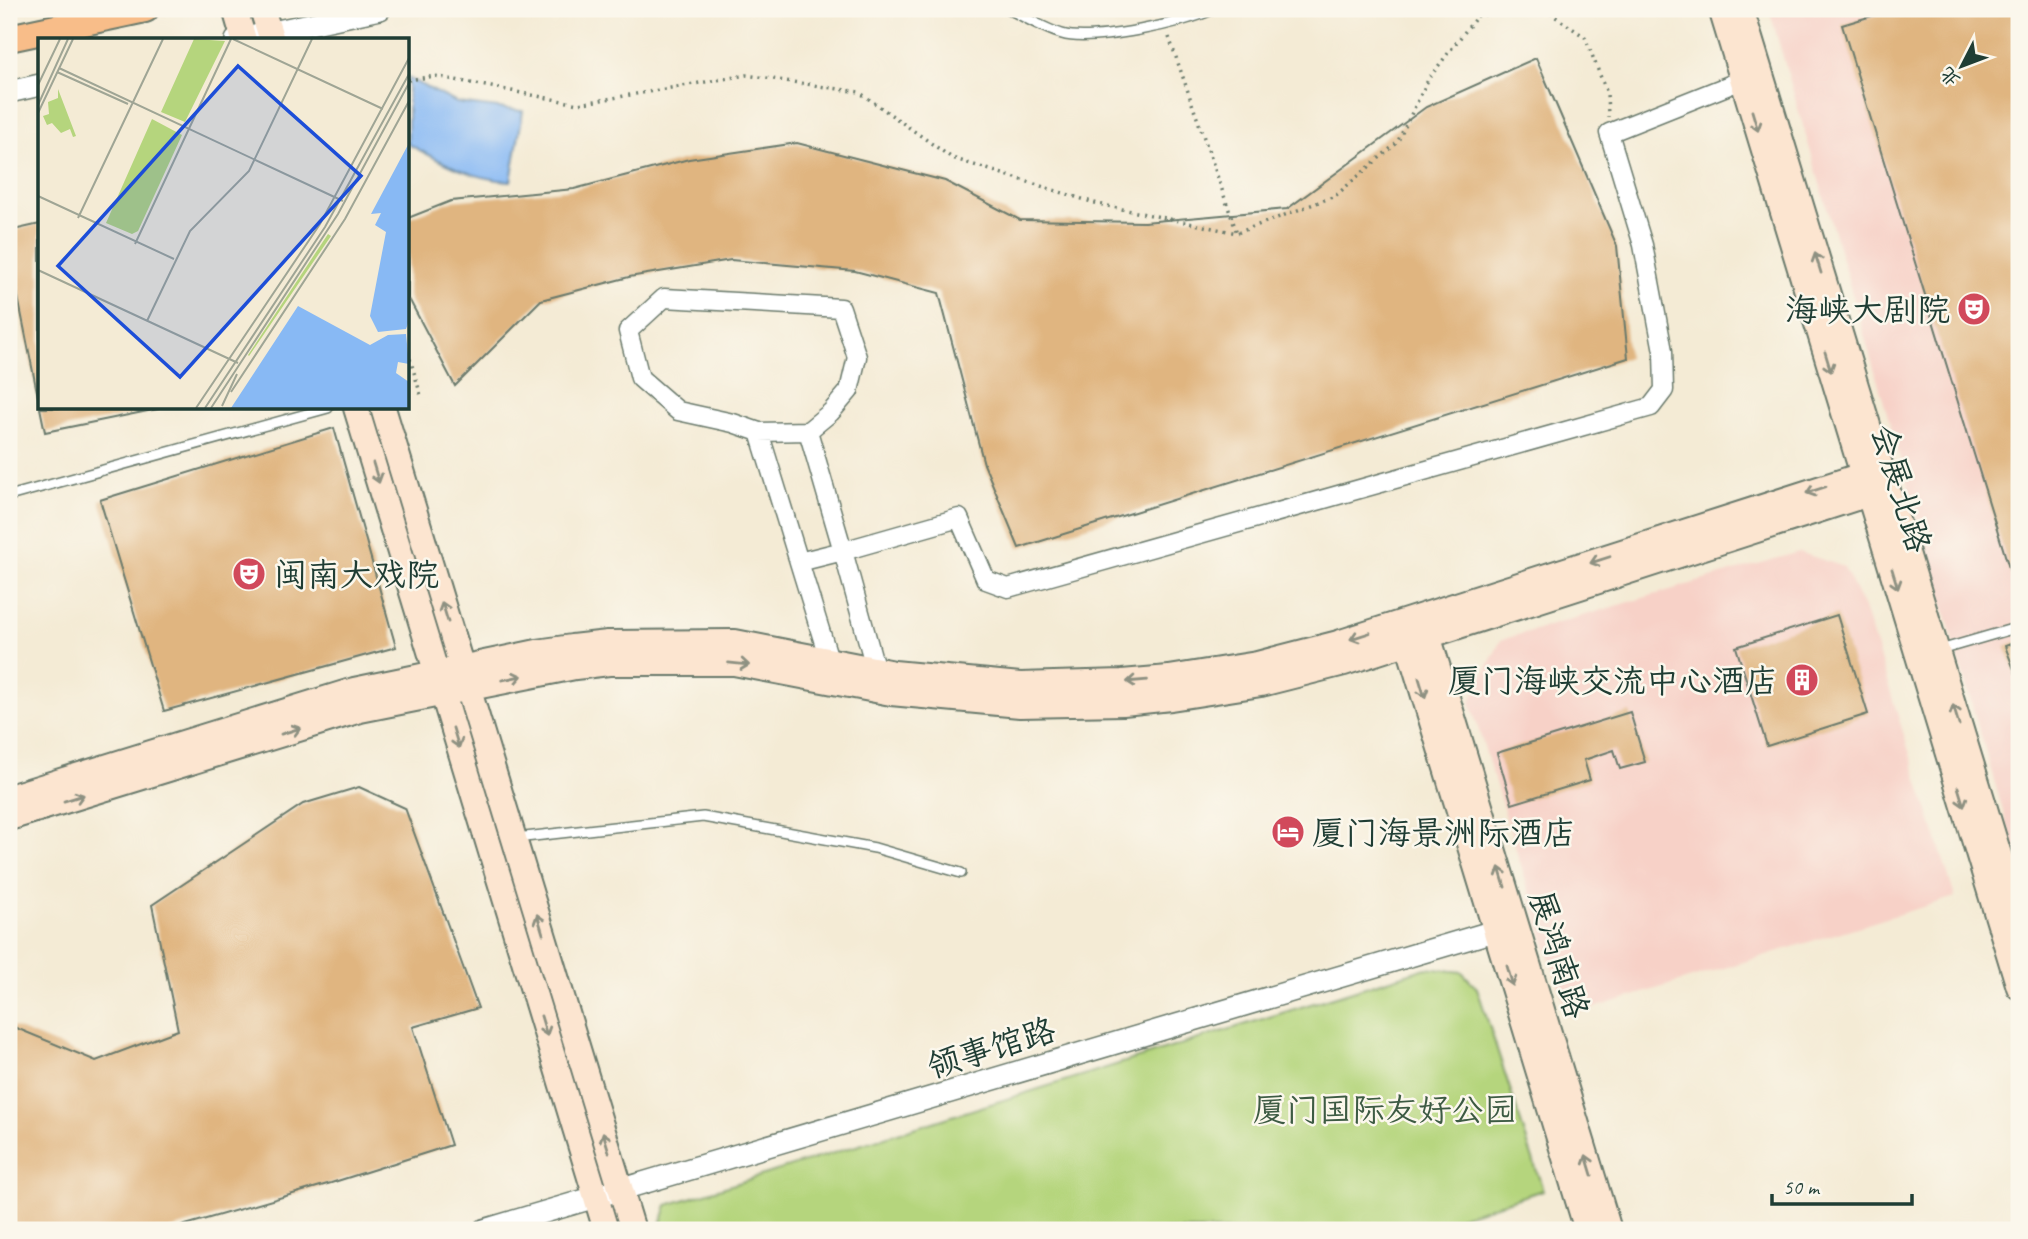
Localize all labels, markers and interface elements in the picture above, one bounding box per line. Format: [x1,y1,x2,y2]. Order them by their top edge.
north arrow [1926,32,1996,102]
inset map [38,38,410,410]
text: 北 [1935,62,1965,92]
one-way arrow [1749,110,1762,132]
one-way arrow [1811,252,1824,274]
place label: 海峡大剧院 [1785,289,1950,331]
theatre icon: 海峡大剧院 [1955,290,1993,328]
one-way arrow [1823,351,1836,373]
street label: 会展北路 [1862,419,1940,558]
one-way arrow [370,462,383,484]
one-way arrow [1806,485,1828,497]
place label: 闽南大戏院 [274,554,439,596]
one-way arrow [1589,554,1611,567]
theatre icon: 闽南大戏院 [230,555,268,593]
one-way arrow [1889,568,1902,590]
one-way arrow [438,602,451,624]
one-way arrow [1349,631,1371,644]
one-way arrow [727,658,749,671]
place label: 厦门海峡交流中心酒店 [1448,660,1778,702]
building icon: 厦门海峡交流中心酒店 [1783,661,1821,699]
one-way arrow [500,670,523,684]
one-way arrow [1126,675,1149,688]
one-way arrow [1416,677,1429,699]
one-way arrow [1949,704,1962,726]
one-way arrow [280,723,302,736]
one-way arrow [451,726,464,748]
one-way arrow [1956,786,1969,808]
one-way arrow [63,790,85,803]
place label: 厦门海景洲际酒店 [1312,812,1576,854]
hotel icon: 厦门海景洲际酒店 [1269,813,1307,851]
one-way arrow [1494,866,1507,888]
street label: 展鸿南路 [1520,885,1598,1024]
one-way arrow [533,913,546,935]
one-way arrow [1504,965,1517,987]
street label: 领事馆路 [922,1009,1061,1087]
one-way arrow [539,1014,551,1036]
park label: 厦门国际友好公园 [1253,1089,1517,1131]
one-way arrow [599,1131,612,1153]
one-way arrow [1582,1154,1595,1176]
scale bar [1772,1162,1912,1206]
text: 50 m [1783,1174,1821,1200]

